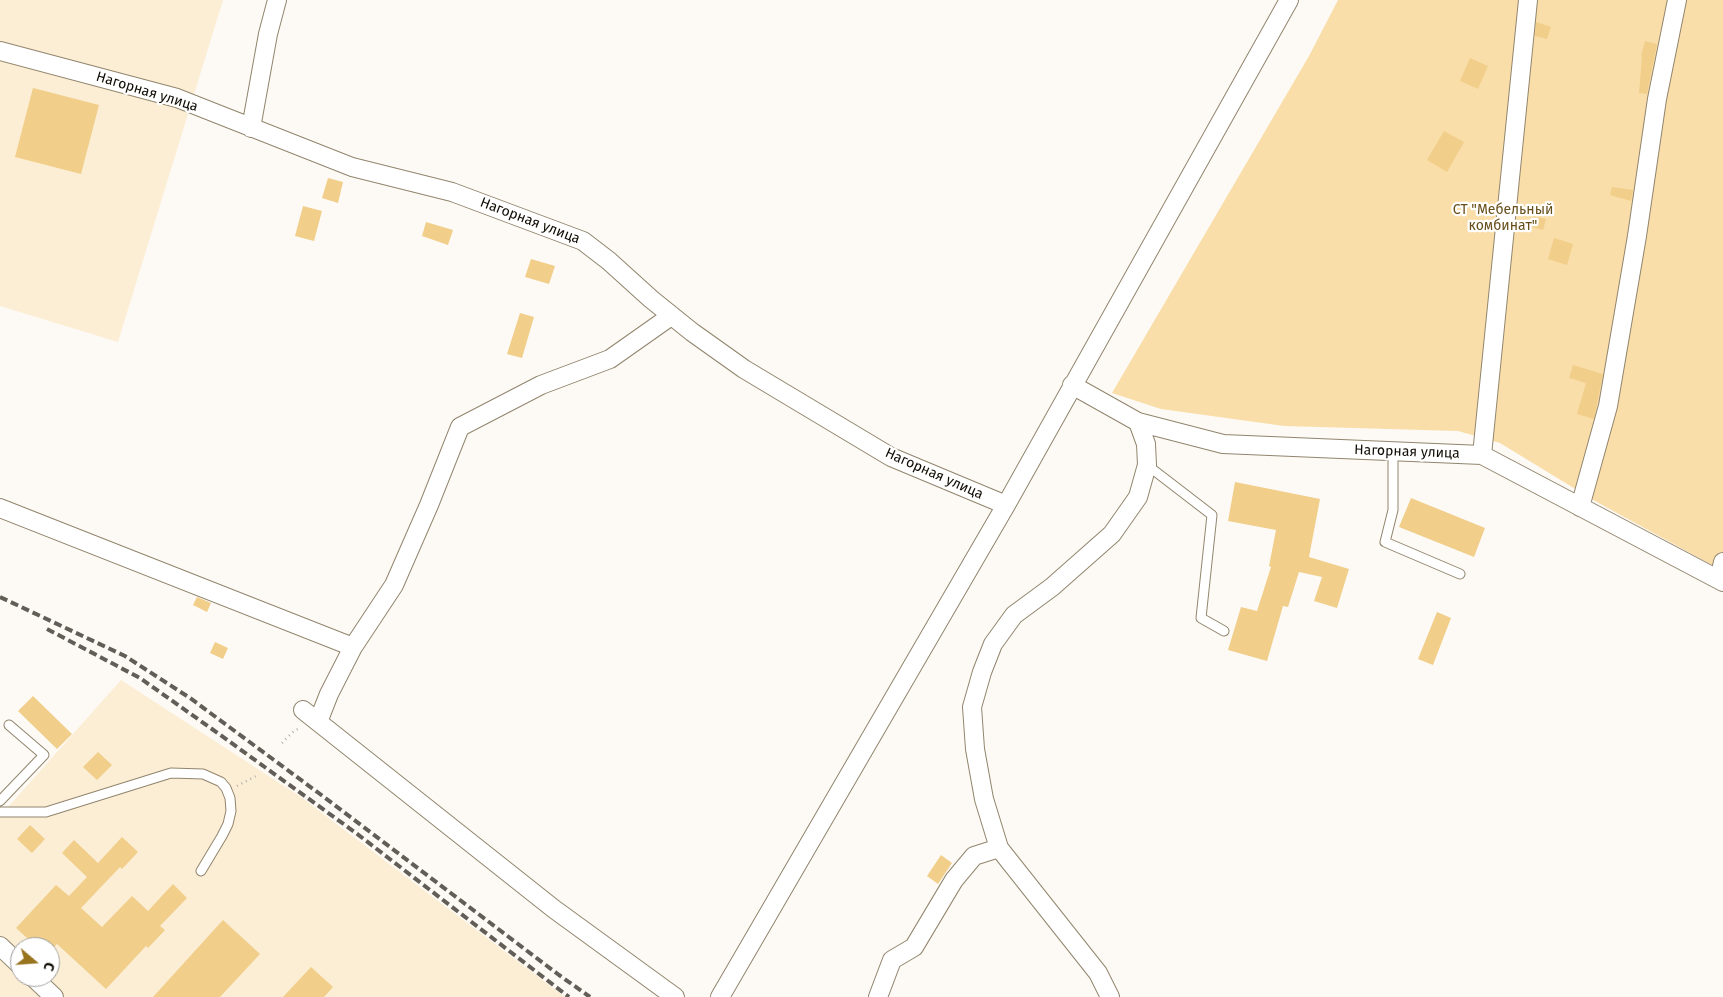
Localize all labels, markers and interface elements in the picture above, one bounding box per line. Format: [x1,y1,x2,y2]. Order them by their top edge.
street label: Нагорная улица [94,69,200,115]
street label: Нагорная улица [478,194,582,248]
park label: СТ "Мебельный комбинат" [1453,202,1553,234]
street label: Нагорная улица [1354,442,1460,462]
street label: Нагорная улица [882,445,986,503]
north arrow [10,937,60,987]
text: С [39,960,58,973]

